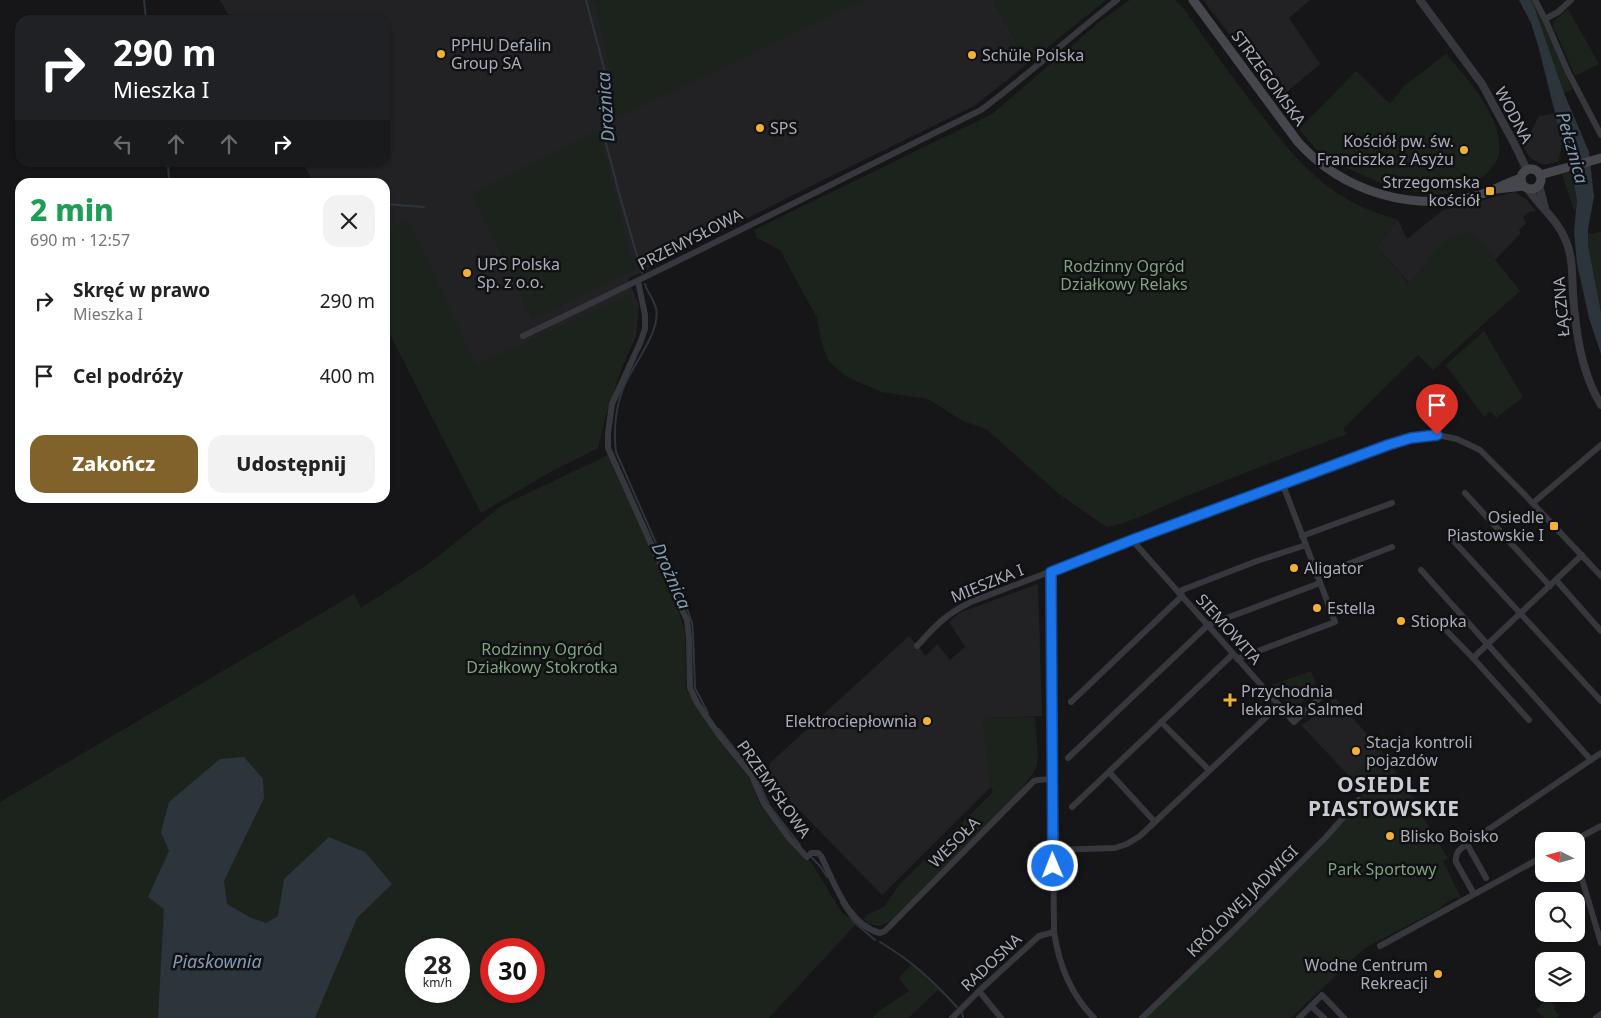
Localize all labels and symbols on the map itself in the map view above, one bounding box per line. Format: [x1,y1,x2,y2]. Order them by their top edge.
street label: STRZEGOMSKA [1227,26,1312,131]
place label: PPHU Defalin Group SA [451,34,551,74]
place label: Schüle Polska [982,44,1084,66]
marker: PPHU Defalin Group SA [435,48,447,60]
marker: Schüle Polska [966,49,978,61]
water label: Drożnica [591,71,619,143]
street label: WODNA [1490,83,1538,148]
water label: Pełcznica [1551,109,1595,186]
place label: SPS [770,117,797,139]
marker: SPS [754,122,766,134]
place label: Kościół pw. św. Franciszka z Asyżu [1317,130,1454,170]
marker: Kościół pw. św. Franciszka z Asyżu [1458,144,1470,156]
place label: Strzegomska kościół [1383,171,1481,211]
marker: Strzegomska kościół [1484,185,1496,197]
street label: PRZEMYSŁOWA [634,203,747,275]
place label: UPS Polska Sp. z o.o. [477,253,560,293]
park label: Rodzinny Ogród Działkowy Relaks [1060,255,1188,295]
marker: UPS Polska Sp. z o.o. [461,267,473,279]
street label: ŁĄCZNA [1547,275,1575,338]
pin [1416,384,1458,435]
place label: Osiedle Piastowskie I [1447,506,1544,546]
marker: Osiedle Piastowskie I [1548,520,1560,532]
water label: Drożnica [647,539,697,613]
place label: Aligator [1304,557,1364,579]
street label: MIESZKA I [947,558,1027,608]
marker: Aligator [1288,562,1300,574]
street label: SIEMOWITA [1191,589,1267,670]
place label: Estella [1327,597,1376,619]
marker: Estella [1311,602,1323,614]
place label: Stiopka [1411,610,1467,632]
marker: Stiopka [1395,615,1407,627]
park label: Rodzinny Ogród Działkowy Stokrotka [466,638,618,678]
place label: Przychodnia lekarska Salmed [1241,680,1363,720]
marker: Przychodnia lekarska Salmed [1223,693,1237,707]
place label: Elektrociepłownia [785,710,917,732]
marker: Elektrociepłownia [921,715,933,727]
place label: Stacja kontroli pojazdów [1366,731,1473,771]
street label: PRZEMYSŁOWA [732,736,816,843]
marker: Stacja kontroli pojazdów [1350,745,1362,757]
district label: OSIEDLE PIASTOWSKIE [1308,770,1460,822]
street label: WESOŁA [924,811,985,872]
place label: Blisko Boisko [1400,825,1499,847]
marker: Blisko Boisko [1384,830,1396,842]
north arrow [1535,832,1585,882]
position arrow [1026,839,1078,891]
street label: KRÓLOWEJ JADWIGI [1181,840,1303,962]
park label: Park Sportowy [1328,858,1437,880]
street label: RADOSNA [956,928,1027,996]
speed limit sign: 30 [480,938,545,1003]
water label: Piaskownia [172,949,262,973]
place label: Wodne Centrum Rekreacji [1305,954,1428,994]
marker: Wodne Centrum Rekreacji [1432,968,1444,980]

